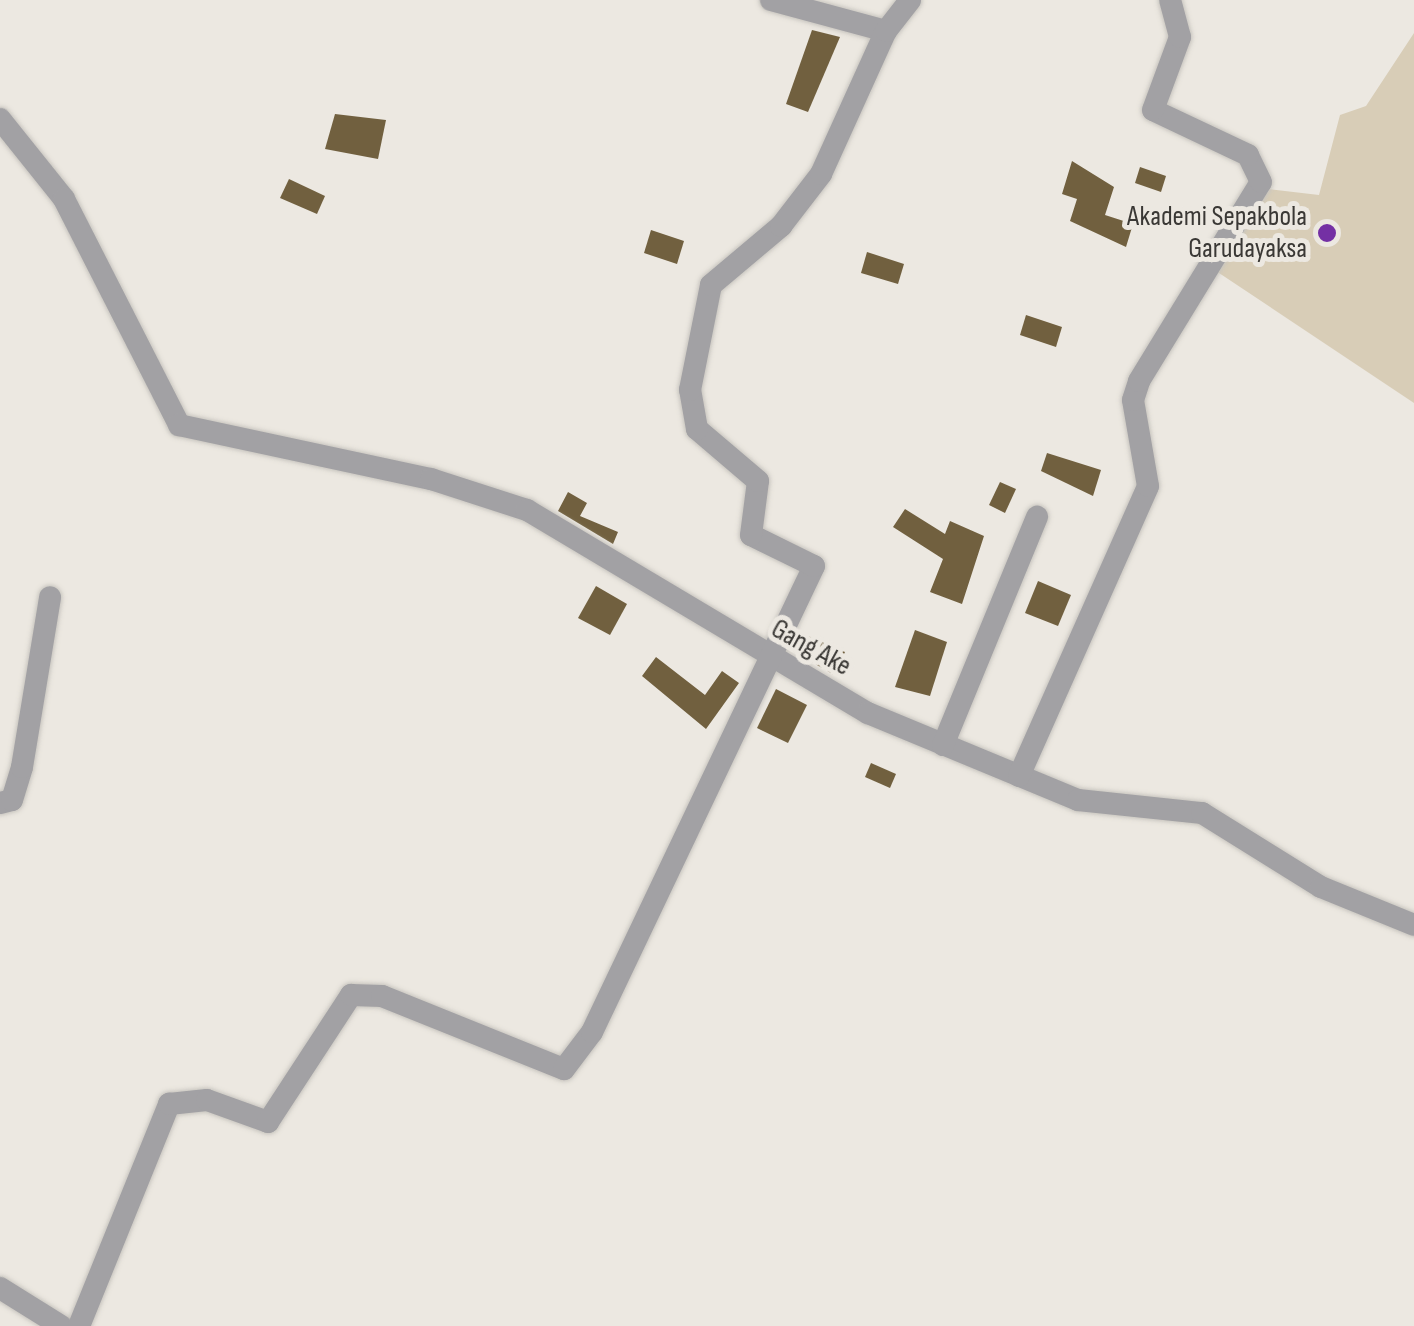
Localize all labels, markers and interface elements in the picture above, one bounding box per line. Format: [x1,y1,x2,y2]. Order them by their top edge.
place label: Akademi Sepakbola Garudayaksa [1127,200,1307,266]
marker: Akademi Sepakbola Garudayaksa [1316,222,1338,244]
street label: Gang Ake [765,612,857,684]

